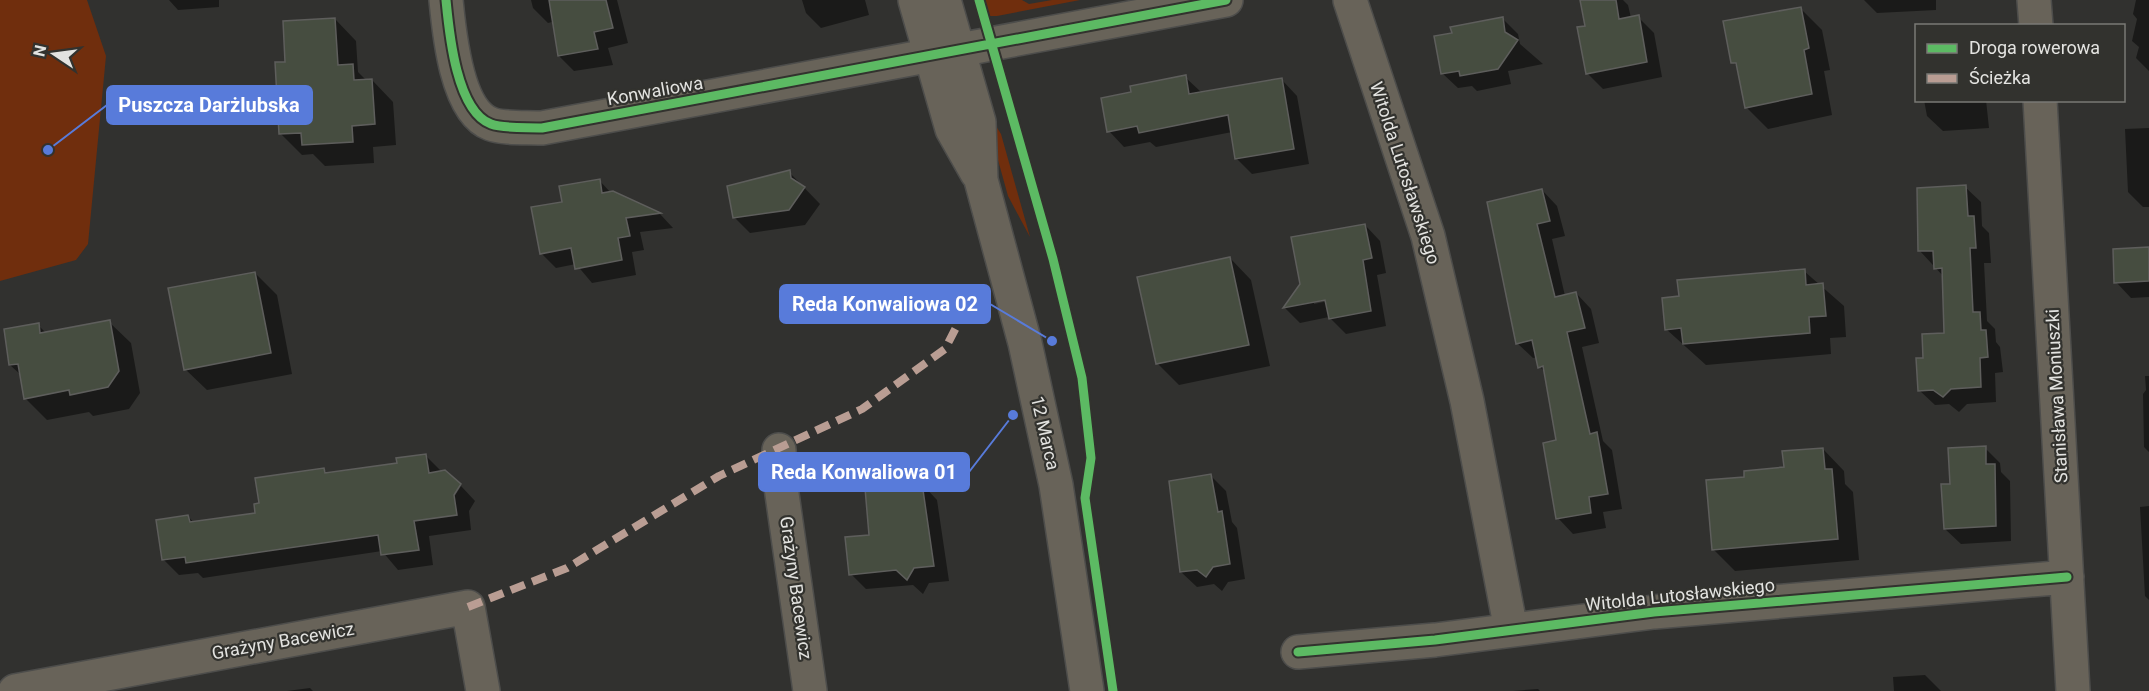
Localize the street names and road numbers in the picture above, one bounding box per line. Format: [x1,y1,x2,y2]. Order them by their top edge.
street label: Konwaliowa [605,72,704,109]
street label: Witolda Lutosławskiego [1366,79,1445,267]
street label: Stanisława Moniuszki [2041,308,2072,484]
street label: 12 Marca [1027,394,1064,472]
street label: Grażyny Bacewicz [776,515,817,661]
street label: Witolda Lutosławskiego [1584,574,1776,615]
street label: Grażyny Bacewicz [210,618,356,663]

